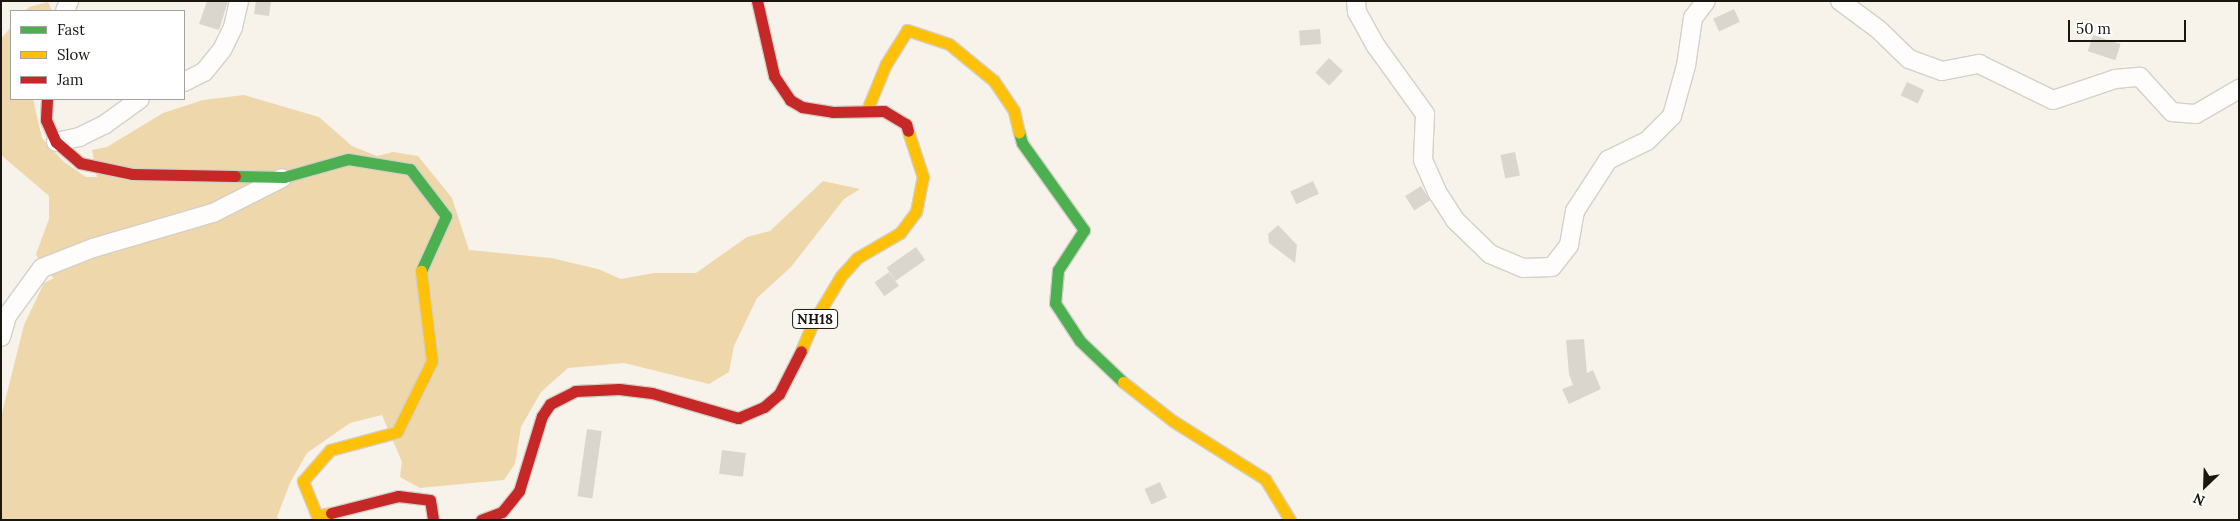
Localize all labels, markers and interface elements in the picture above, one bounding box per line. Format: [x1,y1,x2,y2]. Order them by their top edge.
legend [10,10,185,100]
scale bar [2070,10,2188,42]
text: 50 m [2076,19,2111,38]
text: Fast [57,20,85,39]
text: Slow [57,45,90,64]
text: Jam [57,70,84,89]
road number: NH18 [791,308,839,330]
north arrow [2180,461,2230,511]
text: N [2190,489,2208,510]

